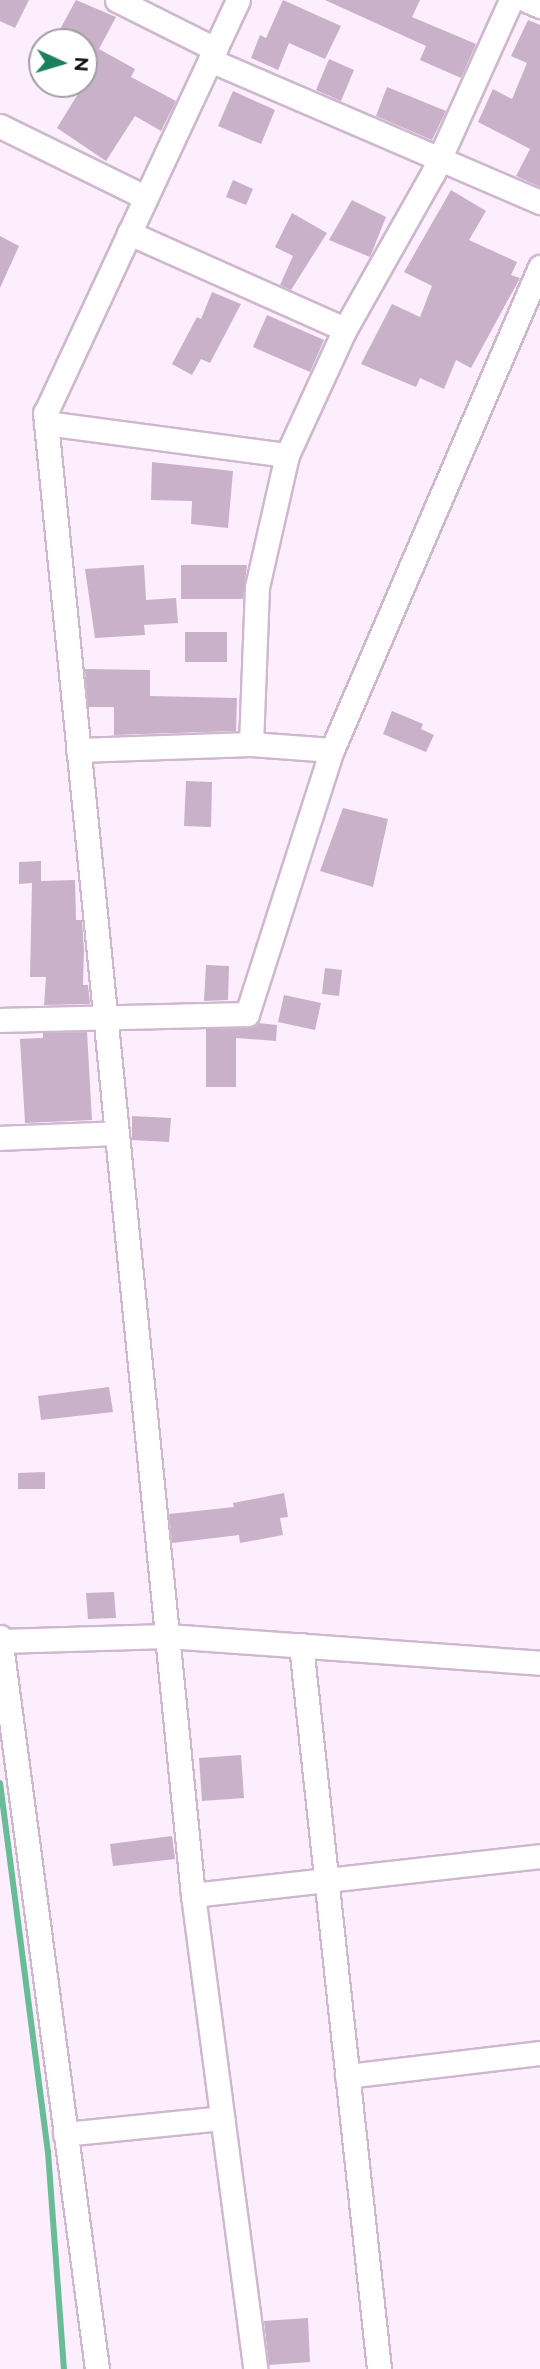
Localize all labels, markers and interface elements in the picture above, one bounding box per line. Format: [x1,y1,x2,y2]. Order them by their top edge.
north arrow [28,28,98,98]
text: N [70,56,93,72]

